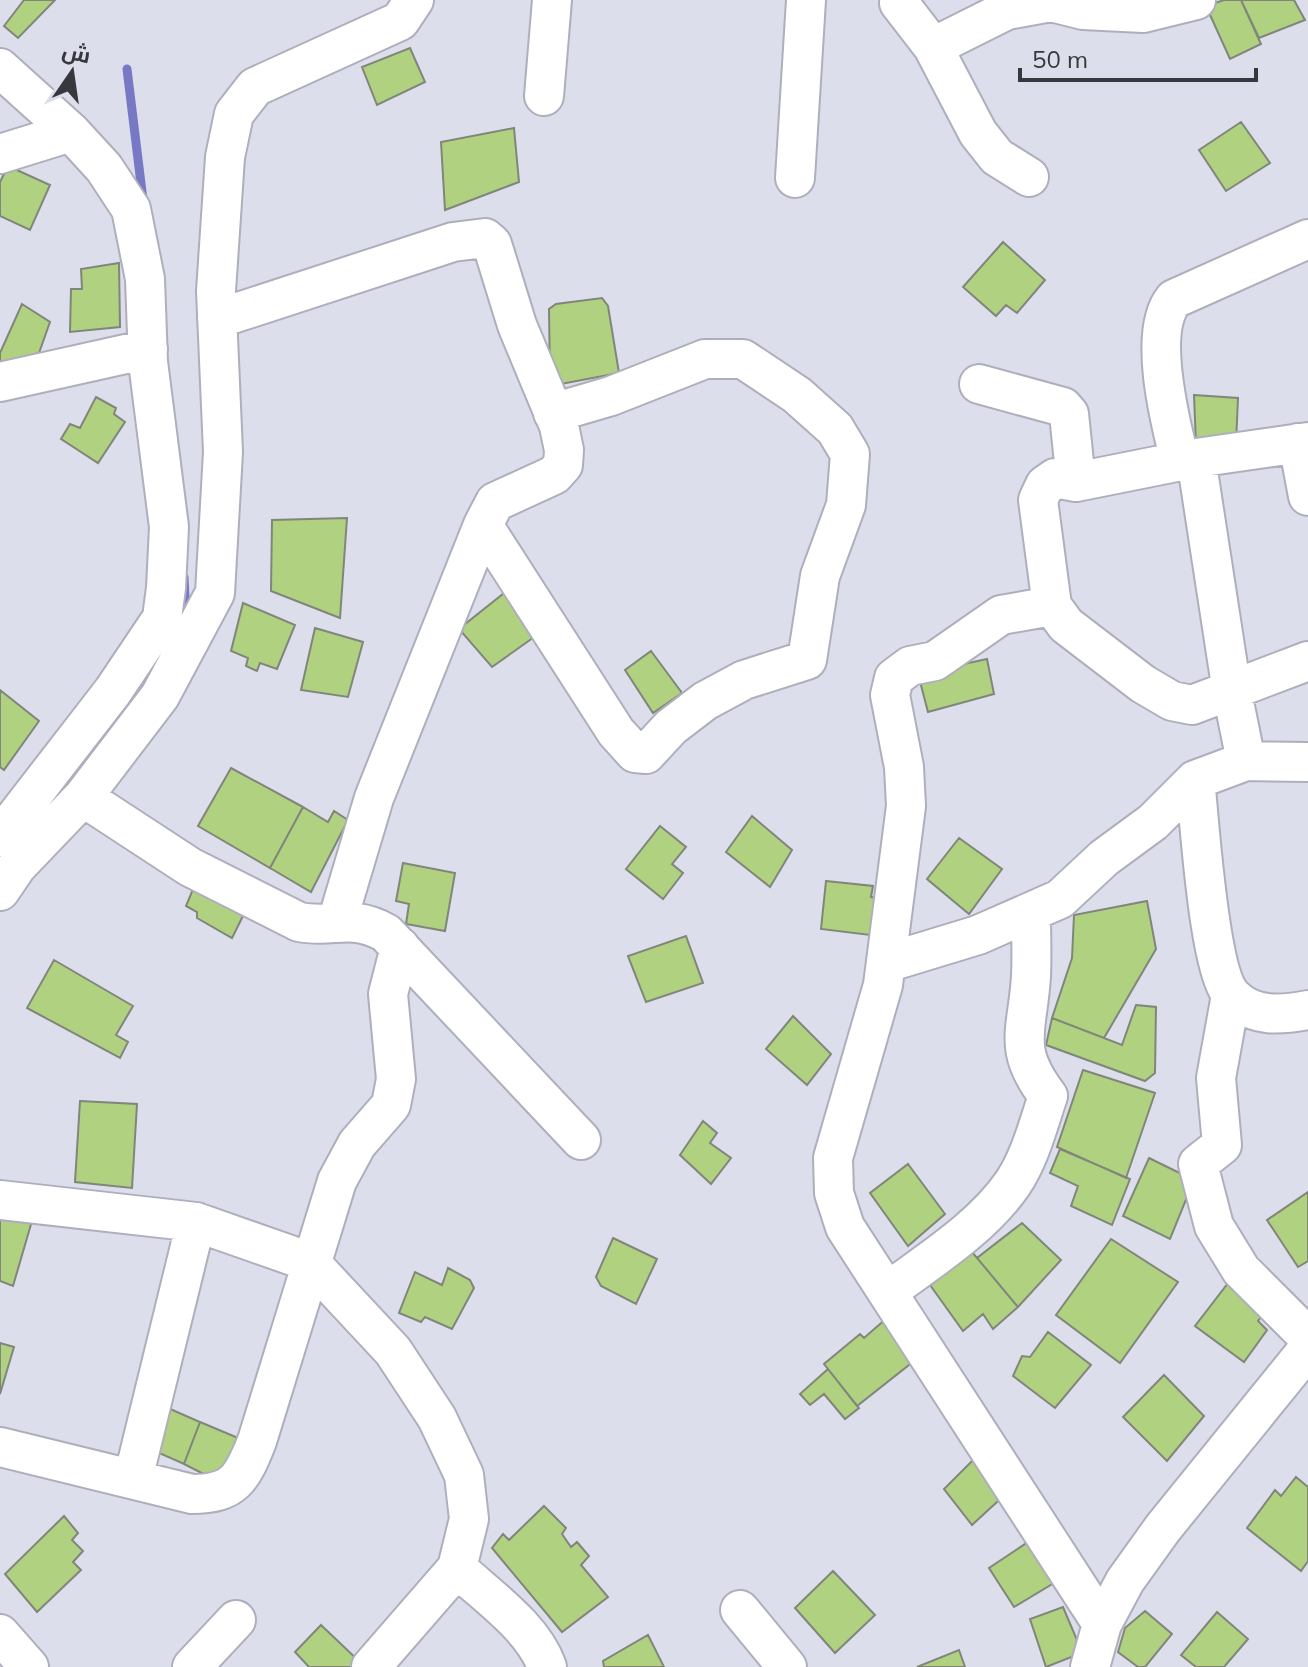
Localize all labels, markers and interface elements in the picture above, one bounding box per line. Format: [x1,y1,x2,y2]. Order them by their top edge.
north arrow [32,32,112,112]
scale bar [1020,32,1256,82]
text: ش [60,36,93,69]
text: 50 m [1032,44,1088,74]

